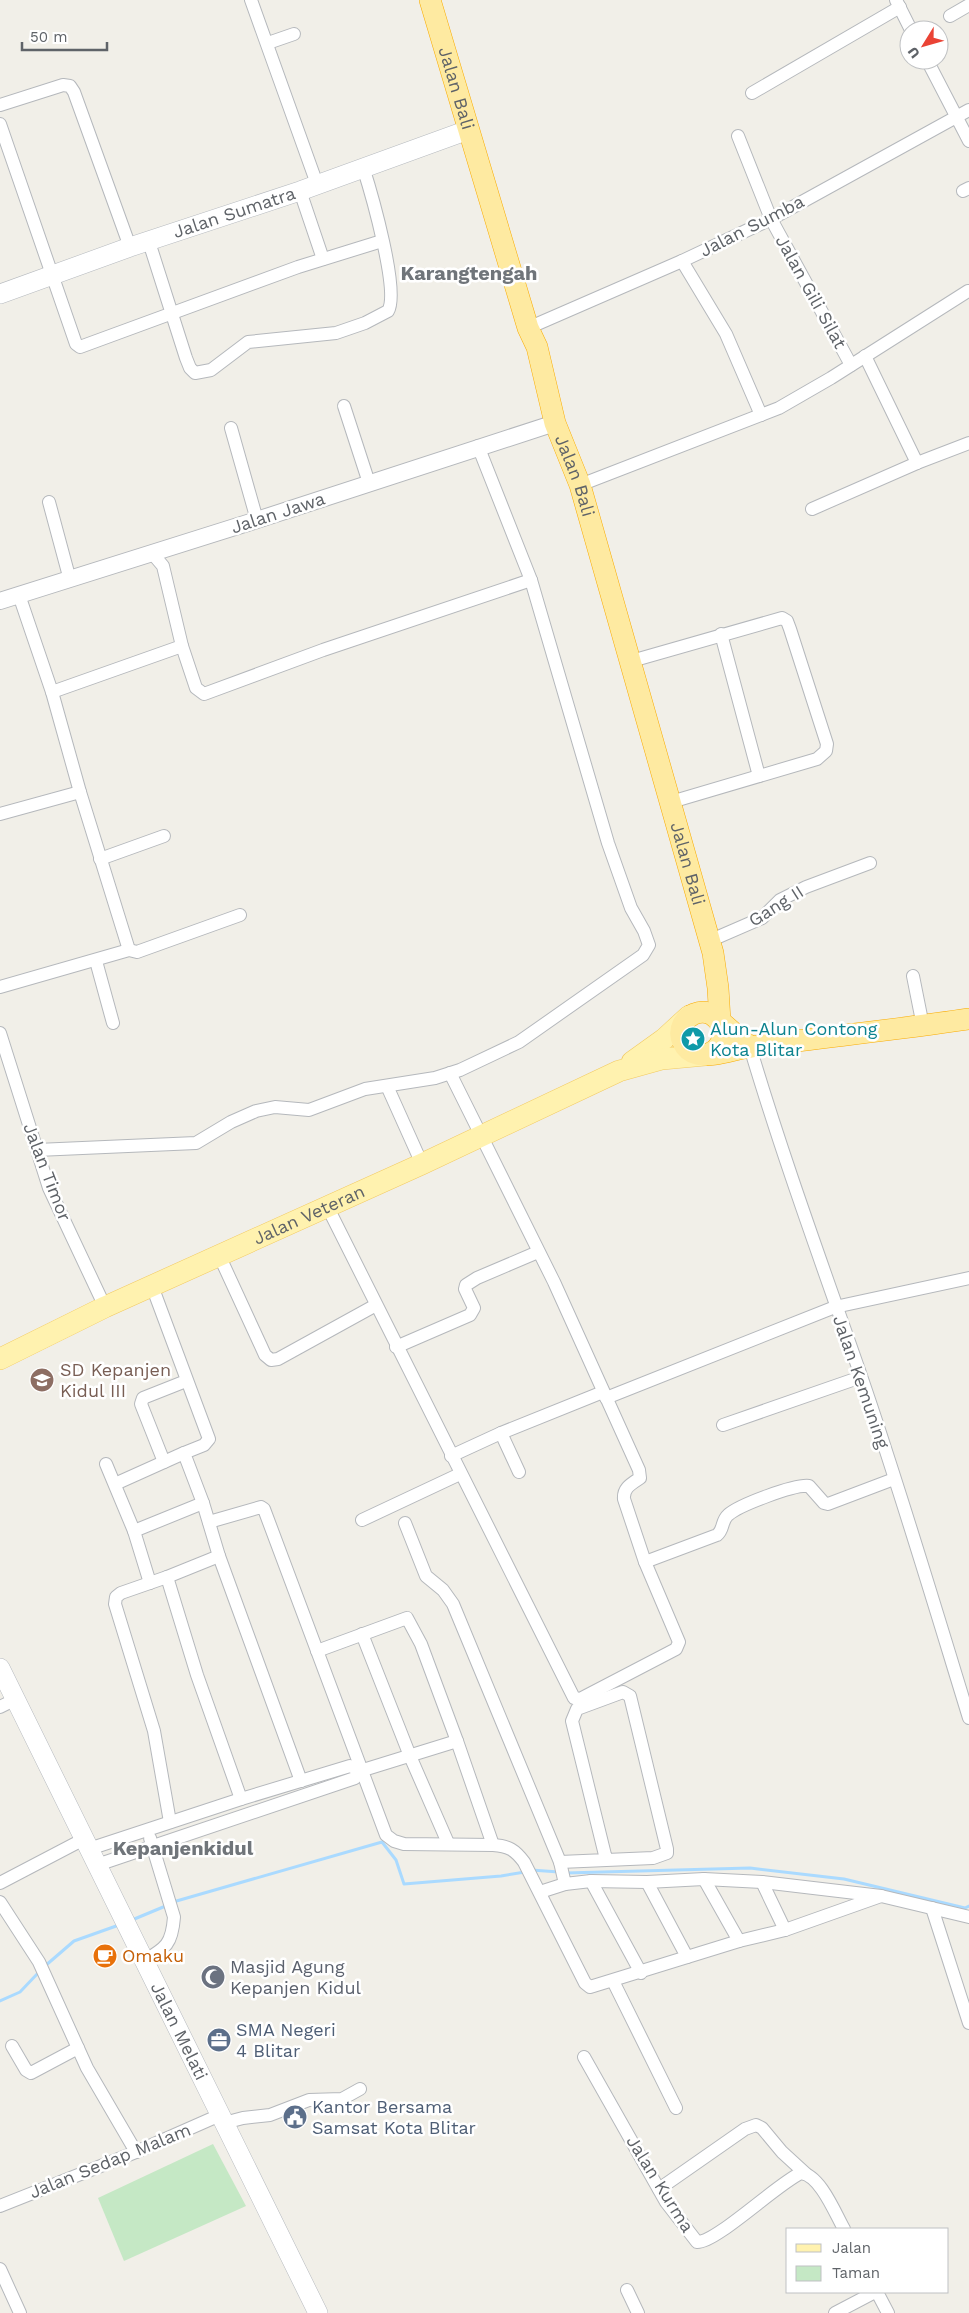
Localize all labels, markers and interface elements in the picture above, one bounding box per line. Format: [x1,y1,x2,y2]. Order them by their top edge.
scale bar [22,20,108,52]
north arrow [899,20,949,70]
text: 50 m [30,28,67,46]
street label: Jalan Bali [435,44,479,132]
text: U [904,44,923,62]
street label: Jalan Sumatra [170,182,298,242]
street label: Jalan Sumba [696,190,807,261]
street label: Jalan Gili Silat [772,231,851,353]
district label: Karangtengah [401,261,537,285]
street label: Jalan Bali [551,432,599,519]
street label: Jalan Jawa [228,487,327,538]
street label: Jalan Bali [666,820,710,907]
street label: Gang II [744,881,807,931]
place label: Alun-Alun Contong Kota Blitar [710,1018,878,1060]
place icon: Alun-Alun Contong Kota Blitar [680,1026,706,1052]
street label: Jalan Timor [19,1120,76,1224]
street label: Jalan Veteran [250,1180,368,1249]
street label: Jalan Kemuning [829,1313,894,1452]
place label: SD Kepanjen Kidul III [60,1359,171,1401]
school or university icon: SD Kepanjen Kidul III [29,1367,55,1393]
district label: Kepanjenkidul [113,1836,254,1860]
cafe icon: Omaku [92,1943,118,1969]
place label: Omaku [122,1945,184,1966]
place label: Masjid Agung Kepanjen Kidul [230,1956,361,1998]
mosque icon: Masjid Agung Kepanjen Kidul [200,1964,226,1990]
street label: Jalan Melati [147,1979,212,2083]
place label: SMA Negeri 4 Blitar [236,2019,336,2061]
office icon: SMA Negeri 4 Blitar [206,2027,232,2053]
place label: Kantor Bersama Samsat Kota Blitar [312,2096,476,2138]
public building icon: Kantor Bersama Samsat Kota Blitar [282,2104,308,2130]
street label: Jalan Sedap Malam [26,2119,194,2203]
street label: Jalan Kurma [622,2131,699,2236]
legend [786,2228,949,2293]
text: Jalan [832,2239,871,2257]
text: Taman [832,2264,880,2282]

